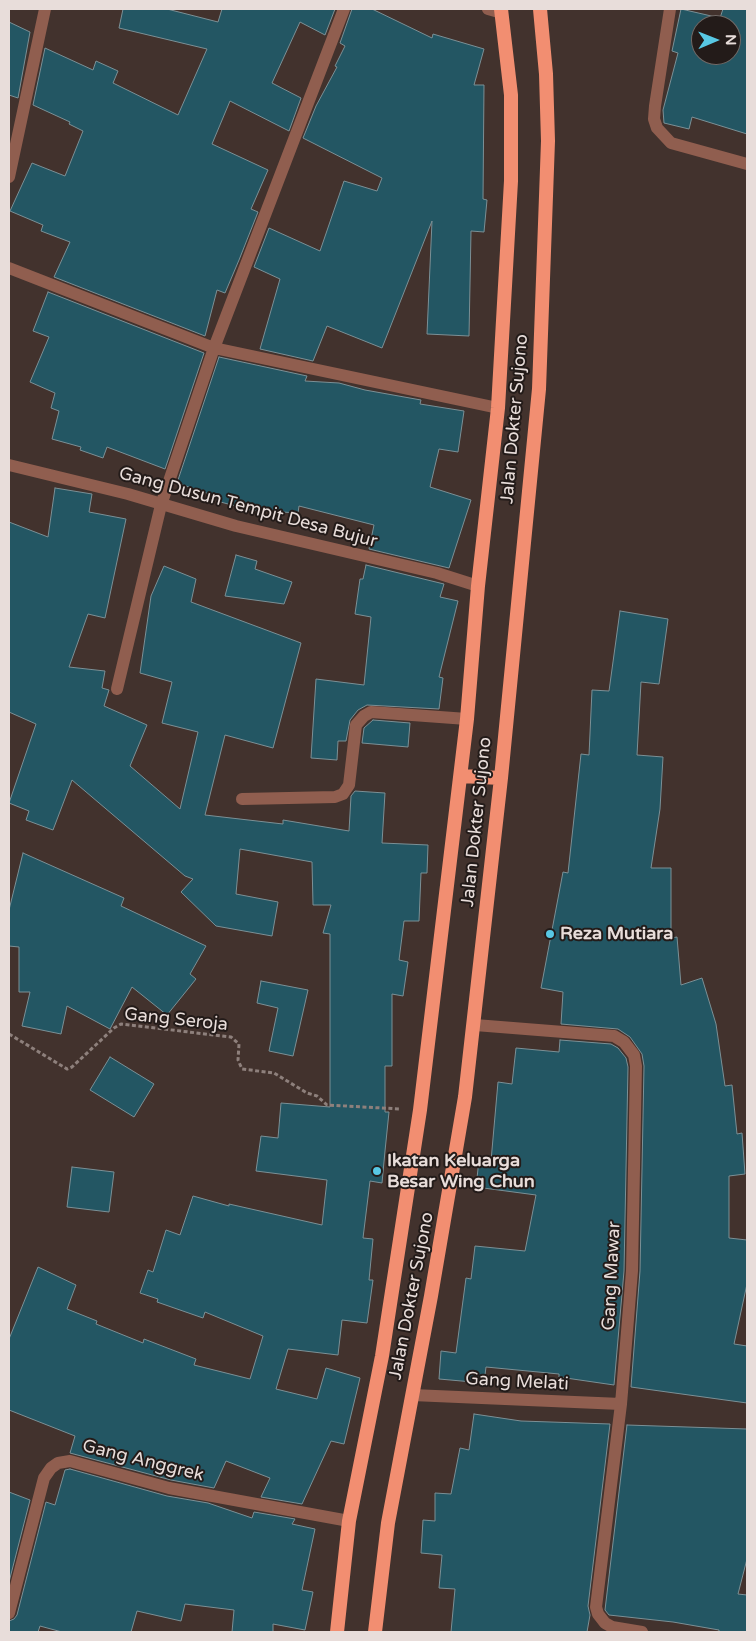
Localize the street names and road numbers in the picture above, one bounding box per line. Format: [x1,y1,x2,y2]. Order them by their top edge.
street label: Jalan Dokter Sujono [497,333,533,505]
street label: Gang Dusun Tempit Desa Bujur [116,463,380,553]
street label: Jalan Dokter Sujono [457,736,497,908]
street label: Gang Seroja [123,1004,229,1036]
street label: Jalan Dokter Sujono [385,1210,439,1382]
street label: Gang Mawar [598,1221,626,1331]
street label: Gang Melati [465,1368,569,1396]
street label: Gang Anggrek [80,1435,206,1487]

